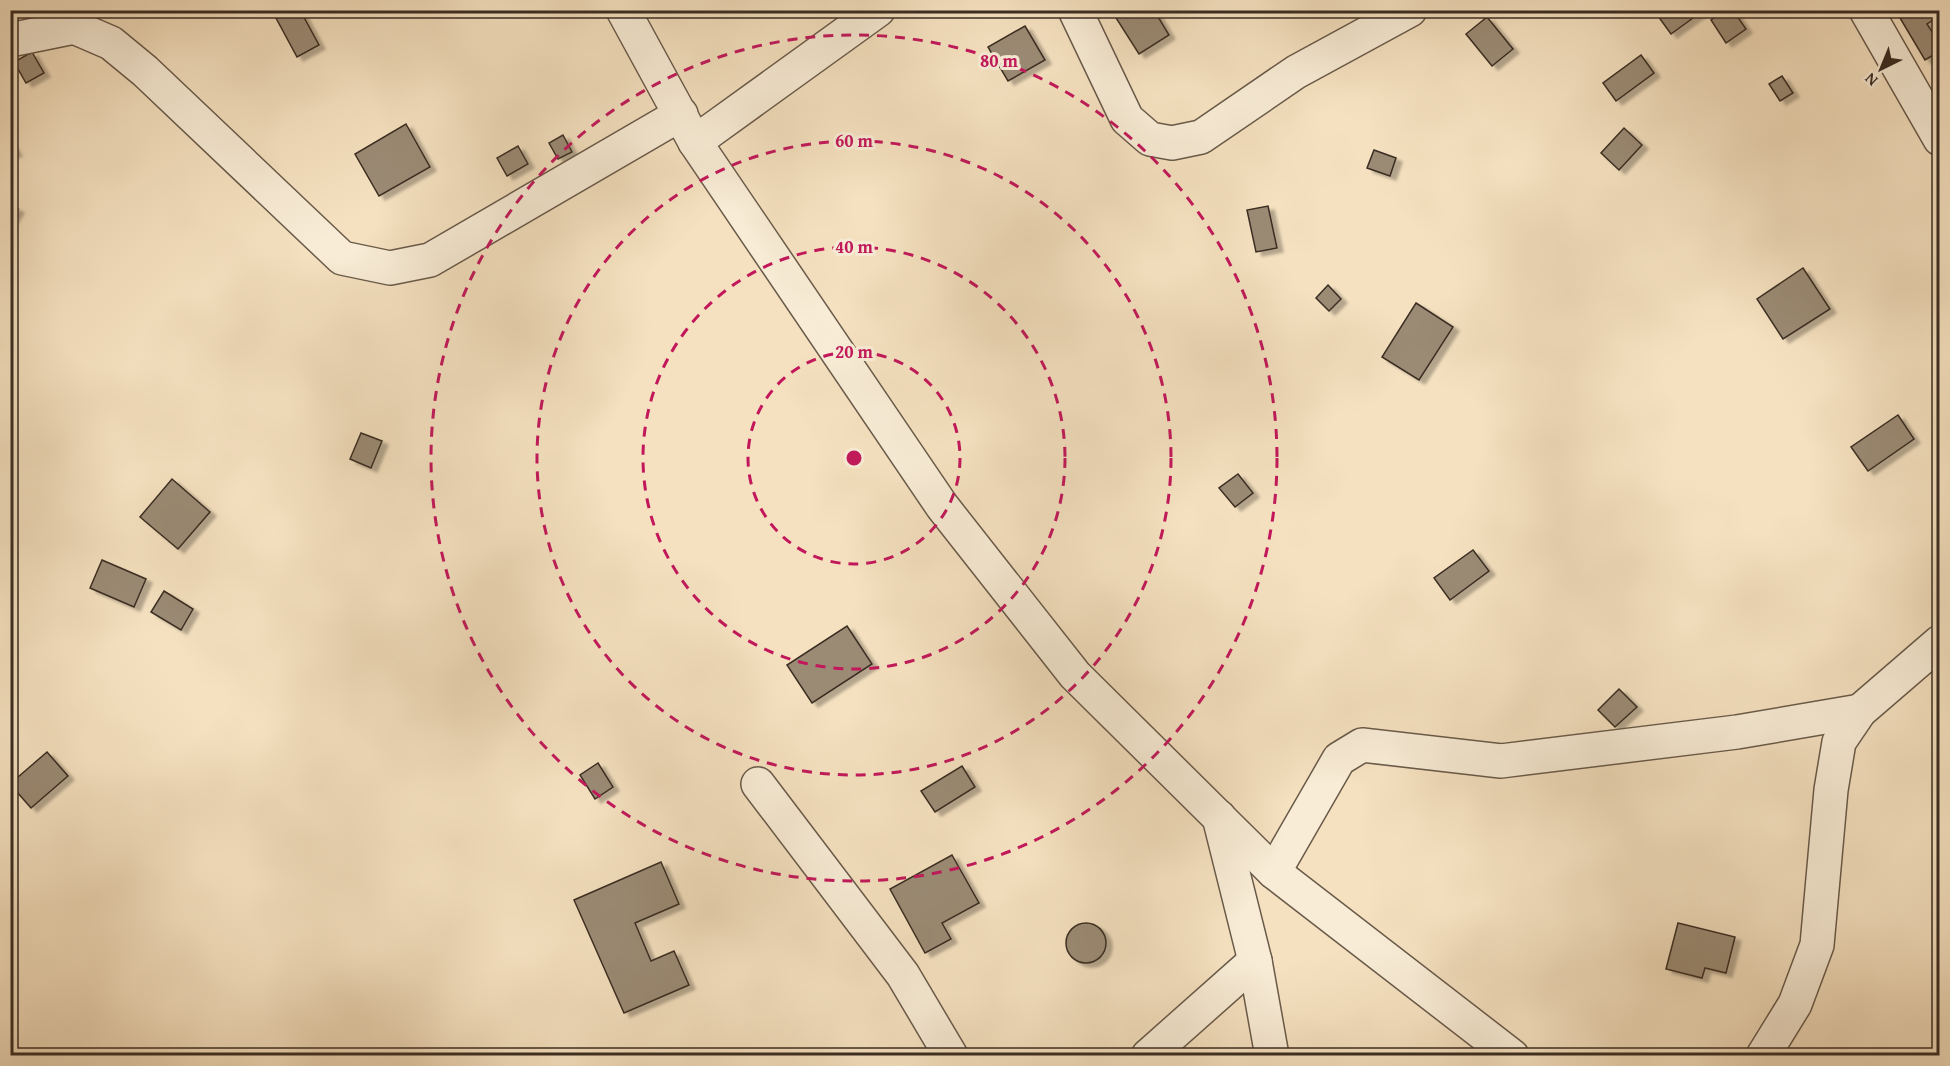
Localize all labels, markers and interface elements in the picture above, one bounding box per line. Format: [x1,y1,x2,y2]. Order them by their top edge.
north arrow [1851,39,1911,99]
text: 80 m [980,47,1019,74]
text: N [1858,67,1883,92]
text: 60 m [835,127,874,154]
text: 40 m [835,233,874,260]
text: 20 m [835,338,874,365]
centre of rings [844,448,864,468]

